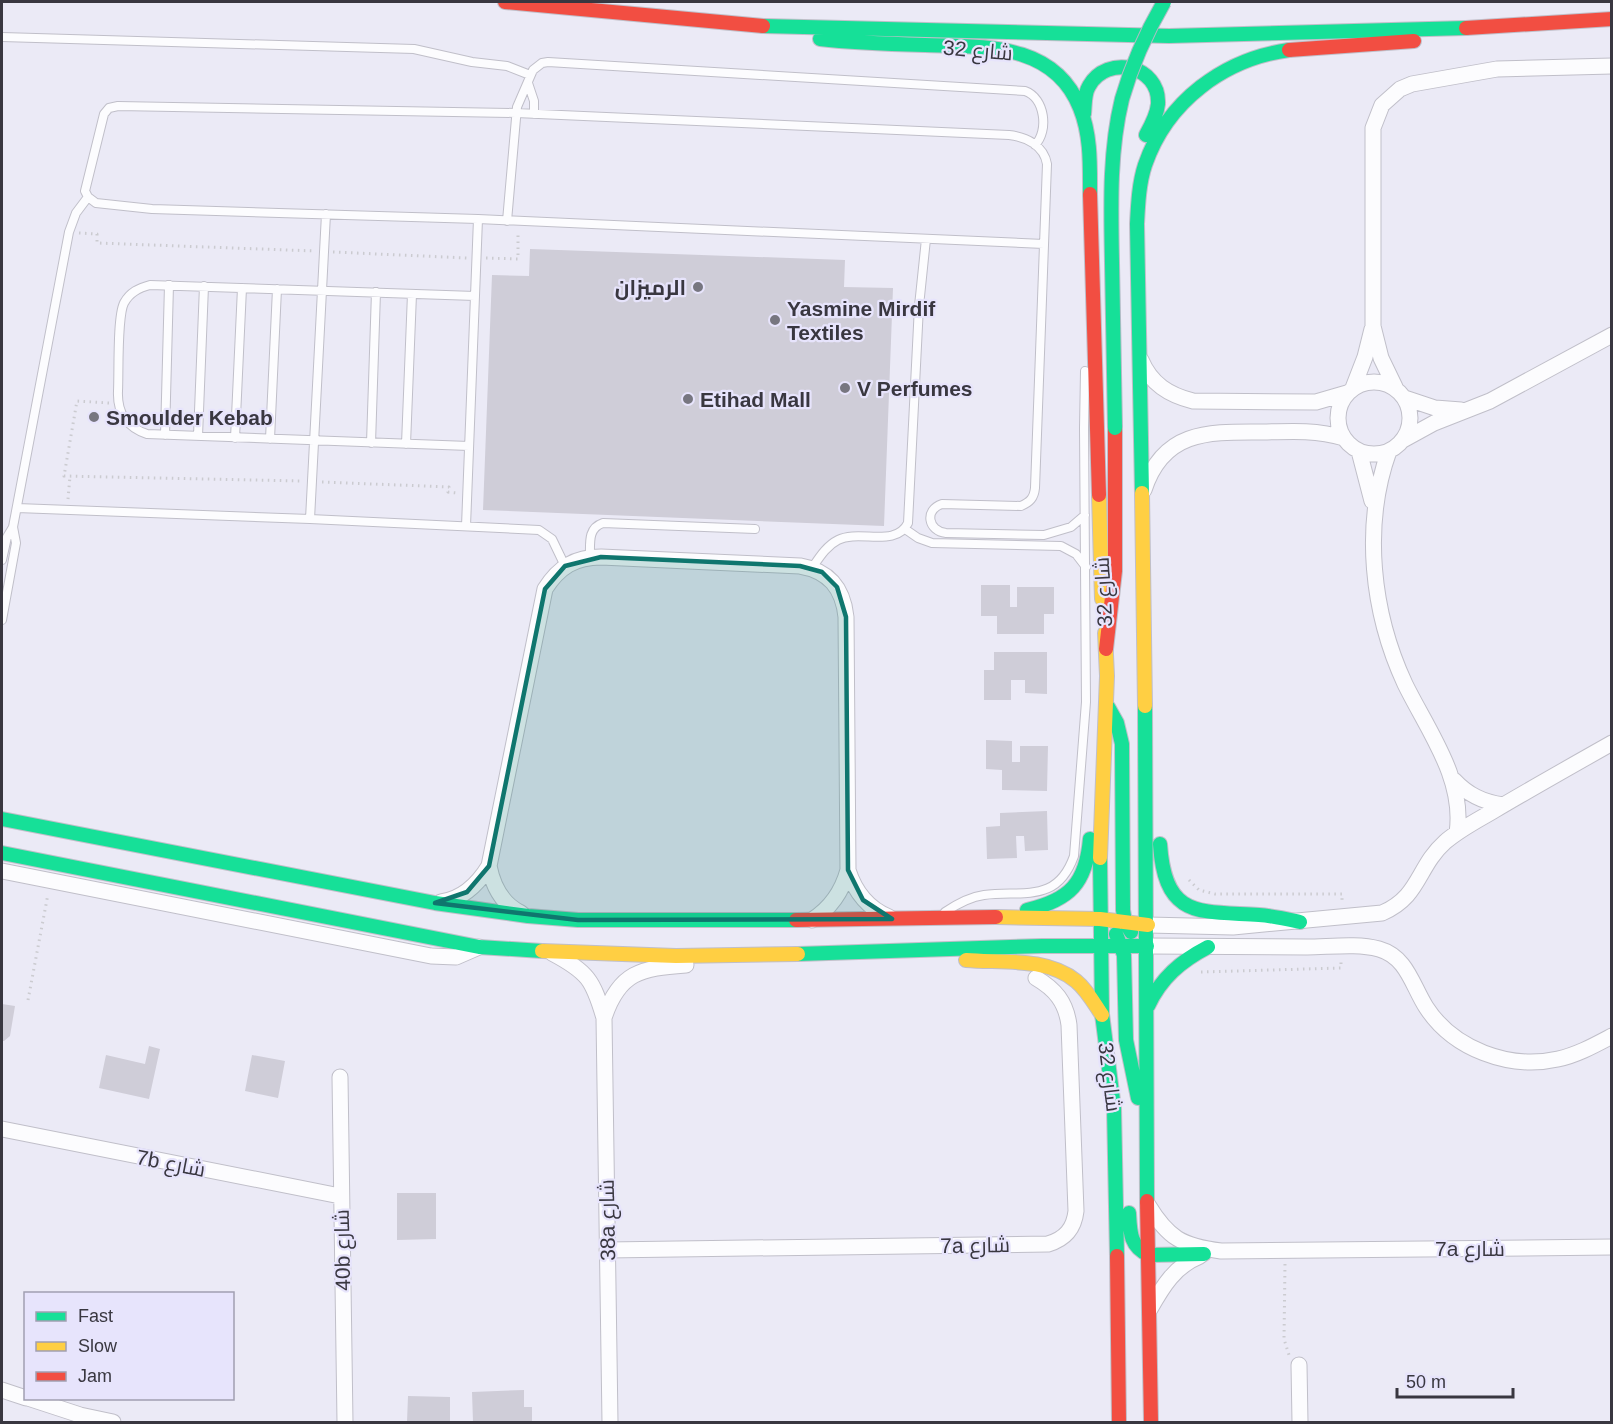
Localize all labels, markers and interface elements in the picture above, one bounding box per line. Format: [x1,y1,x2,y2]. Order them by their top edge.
street label: شارع 32 [942,35,1014,67]
place label: الرميزان [615,276,686,300]
marker: الرميزان [691,280,705,294]
place label: Yasmine Mirdif Textiles [787,297,936,344]
marker: Yasmine Mirdif Textiles [768,313,782,327]
place label: V Perfumes [857,377,973,400]
marker: V Perfumes [838,381,852,395]
place label: Etihad Mall [700,388,811,411]
marker: Etihad Mall [681,392,695,406]
place label: Smoulder Kebab [106,406,273,429]
marker: Smoulder Kebab [87,410,101,424]
street label: شارع 32 [1090,556,1119,627]
street label: شارع 32 [1091,1041,1126,1113]
street label: 7b شارع [134,1145,207,1184]
street label: 38a شارع [595,1179,622,1261]
street label: 40b شارع [330,1209,357,1291]
street label: 7a شارع [940,1233,1010,1260]
street label: 7a شارع [1435,1237,1505,1263]
legend [24,1292,234,1400]
text: Fast [78,1306,113,1326]
text: Slow [78,1336,118,1356]
scale bar [1397,1361,1512,1399]
text: Jam [78,1366,112,1386]
text: 50 m [1406,1372,1446,1392]

